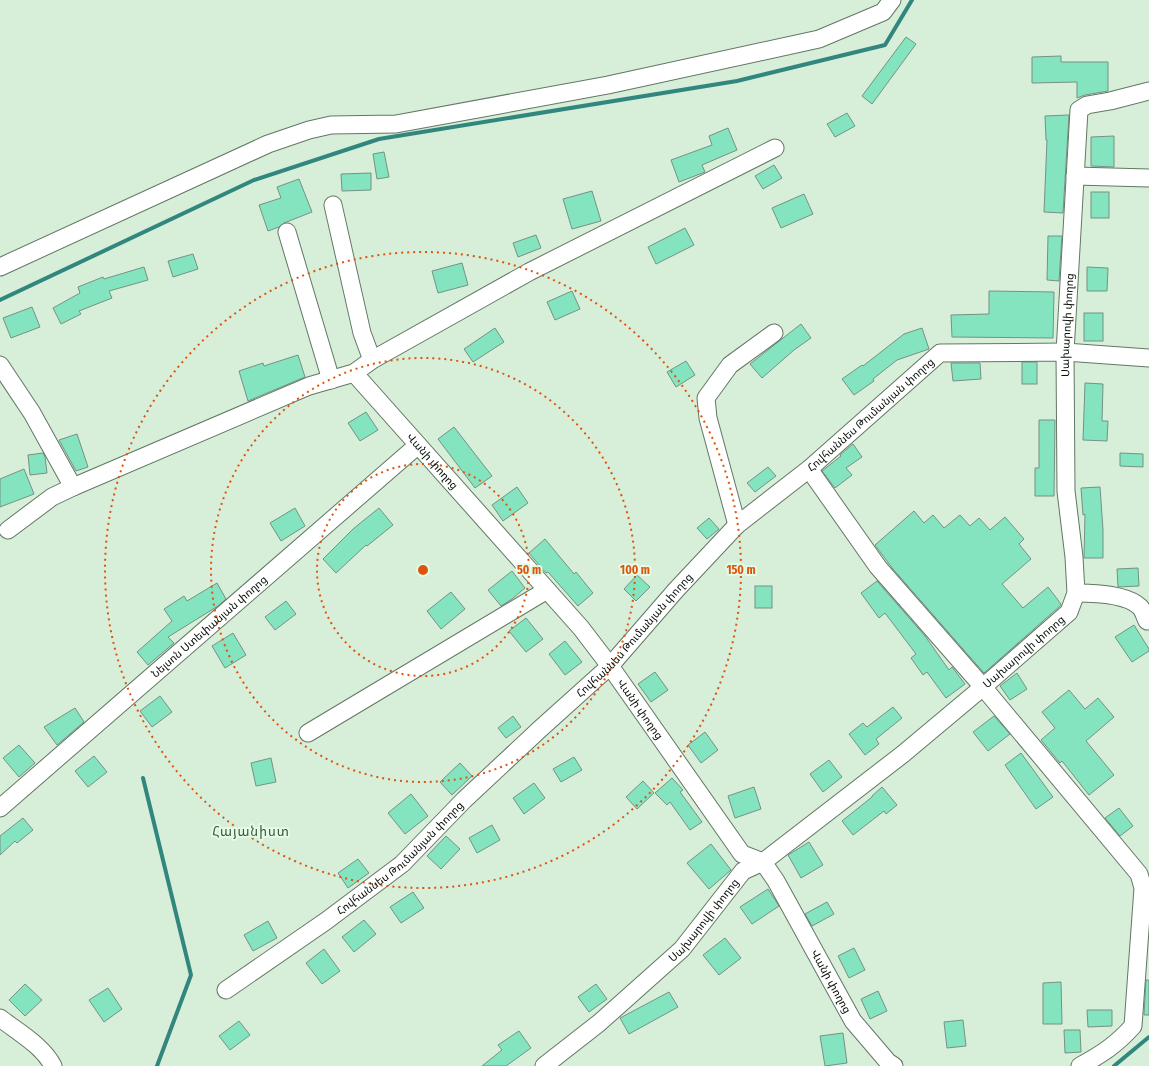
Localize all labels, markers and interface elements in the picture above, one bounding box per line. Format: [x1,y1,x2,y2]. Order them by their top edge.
street label: Սախարովի փողոց [1059,273,1077,377]
street label: Հովհաննես Թումանյան փողոց [805,355,937,474]
street label: Վանի փողոց [404,431,461,492]
centre of rings [416,563,430,577]
text: 50 m [517,563,541,577]
text: 100 m [620,563,650,577]
text: 150 m [726,563,756,577]
street label: Հովհաննես Թումանյան փողոց [574,571,696,700]
street label: Նելսոն Ստեփանյան փողոց [149,573,270,681]
street label: Սախարովի փողոց [981,613,1067,691]
street label: Վանի փողոց [614,677,666,742]
street label: Հովհաննես Թումանյան փողոց [334,799,466,918]
district label: Հայանիստ [212,824,290,839]
street label: Սախարովի փողոց [666,876,742,965]
street label: Վանի փողոց [808,947,854,1016]

